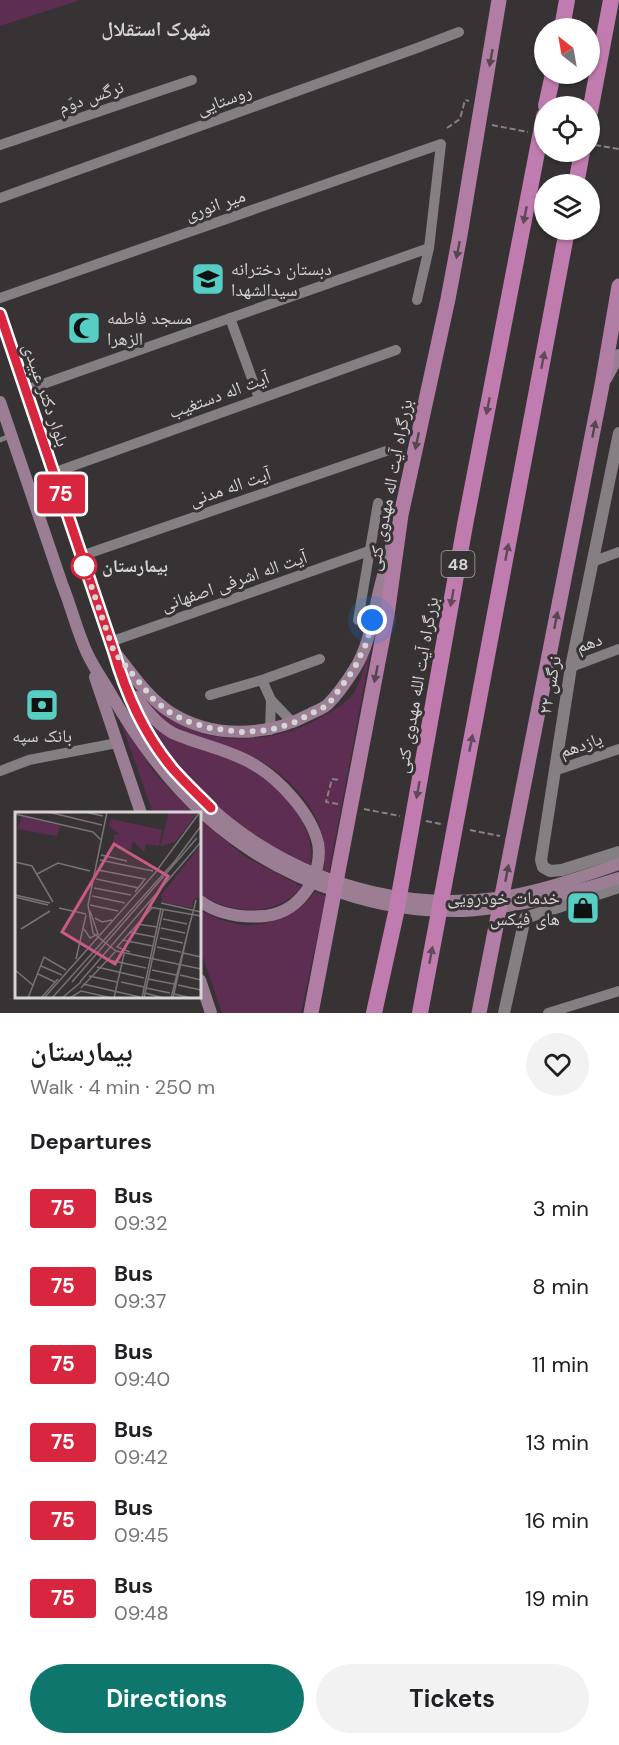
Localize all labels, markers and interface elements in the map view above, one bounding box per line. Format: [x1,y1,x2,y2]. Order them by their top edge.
district label: شهرک استقلال [101,16,211,42]
north arrow [534,18,600,84]
map controls [534,18,600,240]
one-way arrow [486,48,495,67]
street label: نرگس دوّم [55,75,127,119]
street label: روستایی [193,79,255,121]
button: locate [534,96,600,162]
button: layers [534,174,600,240]
street label: میر انوری [182,183,248,227]
one-way arrow [520,206,529,225]
one-way arrow [453,241,462,260]
place label: دبستان دخترانه سیدالشهدا [231,257,332,302]
school or university icon: دبستان دخترانه سیدالشهدا [190,261,226,297]
place label: مسجد فاطمه الزهرا [107,306,192,351]
mosque icon: مسجد فاطمه الزهرا [66,310,102,346]
street label: بلوار دکتر عبیدی [17,340,75,450]
one-way arrow [539,350,548,369]
street label: آیت اله دستغیب [165,366,273,424]
street label: بزرگراه آیت اله مهدوی کنی [362,397,418,573]
one-way arrow [483,397,492,416]
one-way arrow [590,419,599,438]
one-way arrow [412,431,421,450]
street label: آیت اله مدنی [186,462,275,512]
line badge: 75 [34,474,88,514]
text: 75 [49,480,73,508]
one-way arrow [503,542,512,561]
street label: آیت اله اشرفی اصفهانی [158,545,311,617]
road number: 48 [442,551,474,577]
marker: بیمارستان [71,553,97,579]
place label: بیمارستان [102,554,168,578]
one-way arrow [447,589,456,608]
street label: بزرگراه آیت الله مهدوی کنی [390,595,444,775]
your location [357,605,387,635]
one-way arrow [552,610,561,629]
street label: دهم [573,627,605,659]
street label: نرگس ۲۲ [533,654,567,716]
one-way arrow [371,665,380,684]
bank icon: بانک سپه [24,687,60,723]
place label: بانک سپه [12,724,72,748]
street label: یازدهم [556,727,606,763]
one-way arrow [467,734,476,753]
one-way arrow [413,781,422,800]
inset map [15,812,201,998]
one-way arrow [503,864,512,883]
place label: خدمات خودرویی های فیکس [447,886,560,931]
shop icon: خدمات خودرویی های فیکس [565,890,601,926]
one-way arrow [427,946,436,965]
text: بیمارستان [30,1033,133,1070]
button: heart [526,1033,589,1096]
text: Walk · 4 min · 250 m [30,1074,215,1100]
text: Departures [30,1127,152,1156]
text: Bus [114,1181,153,1210]
text: 75 [51,1194,75,1222]
text: 3 min [533,1194,589,1223]
text: 09:32 [114,1210,168,1236]
text: Bus [114,1259,153,1288]
text: 75 [51,1272,75,1300]
text: 8 min [532,1272,589,1301]
text: 09:37 [114,1288,166,1314]
text: Bus [114,1337,153,1366]
text: 75 [51,1350,75,1378]
text: 11 min [532,1350,589,1379]
text: 09:40 [114,1366,170,1392]
text: Bus [114,1415,153,1444]
text: 75 [51,1428,75,1456]
text: 13 min [526,1428,589,1457]
text: 09:42 [114,1444,168,1470]
text: Bus [114,1493,153,1522]
text: 75 [51,1506,75,1534]
text: 16 min [525,1506,589,1535]
text: 09:45 [114,1522,169,1548]
text: Bus [114,1571,153,1600]
text: 75 [51,1584,75,1612]
text: 19 min [525,1584,589,1613]
text: 09:48 [114,1600,169,1626]
button: Directions [30,1664,304,1733]
button: Tickets [316,1664,589,1733]

